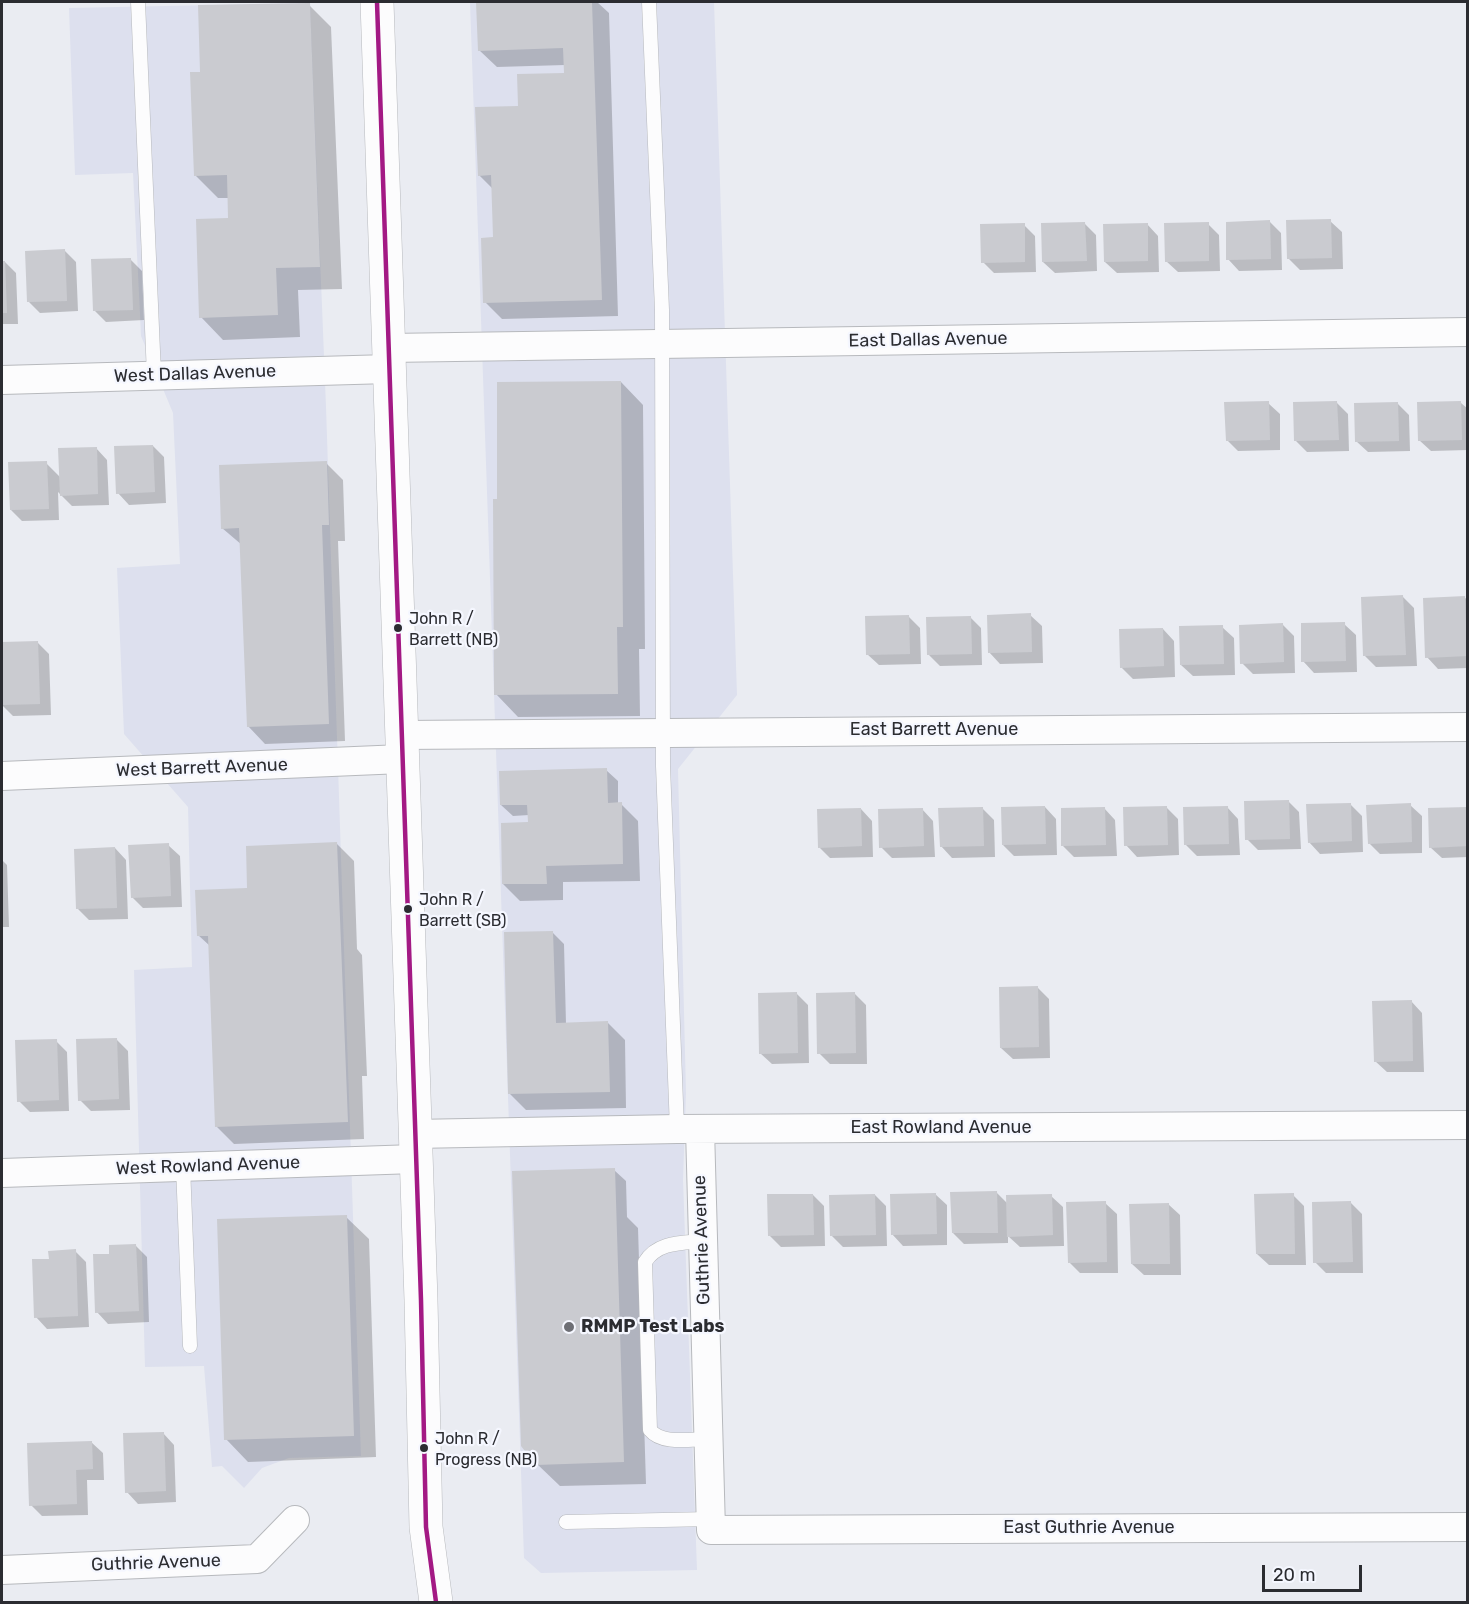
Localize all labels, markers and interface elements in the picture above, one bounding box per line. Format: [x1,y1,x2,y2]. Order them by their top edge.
street label: East Dallas Avenue [848,328,1008,352]
street label: West Dallas Avenue [113,360,277,388]
place label: John R / Barrett (NB) [409,609,498,647]
marker: John R / Barrett (NB) [392,622,404,634]
street label: East Barrett Avenue [850,719,1018,741]
street label: West Barrett Avenue [116,754,288,782]
place label: John R / Barrett (SB) [419,890,507,928]
marker: John R / Barrett (SB) [402,903,414,915]
street label: East Rowland Avenue [850,1117,1032,1139]
street label: West Rowland Avenue [116,1152,300,1180]
street label: Guthrie Avenue [689,1175,715,1305]
place label: RMMP Test Labs [581,1316,725,1338]
marker: RMMP Test Labs [562,1320,576,1334]
place label: John R / Progress (NB) [435,1429,537,1467]
marker: John R / Progress (NB) [418,1442,430,1454]
street label: East Guthrie Avenue [1003,1517,1175,1539]
street label: Guthrie Avenue [91,1550,221,1576]
scale bar [1265,1553,1366,1591]
text: 20 m [1273,1564,1315,1586]

